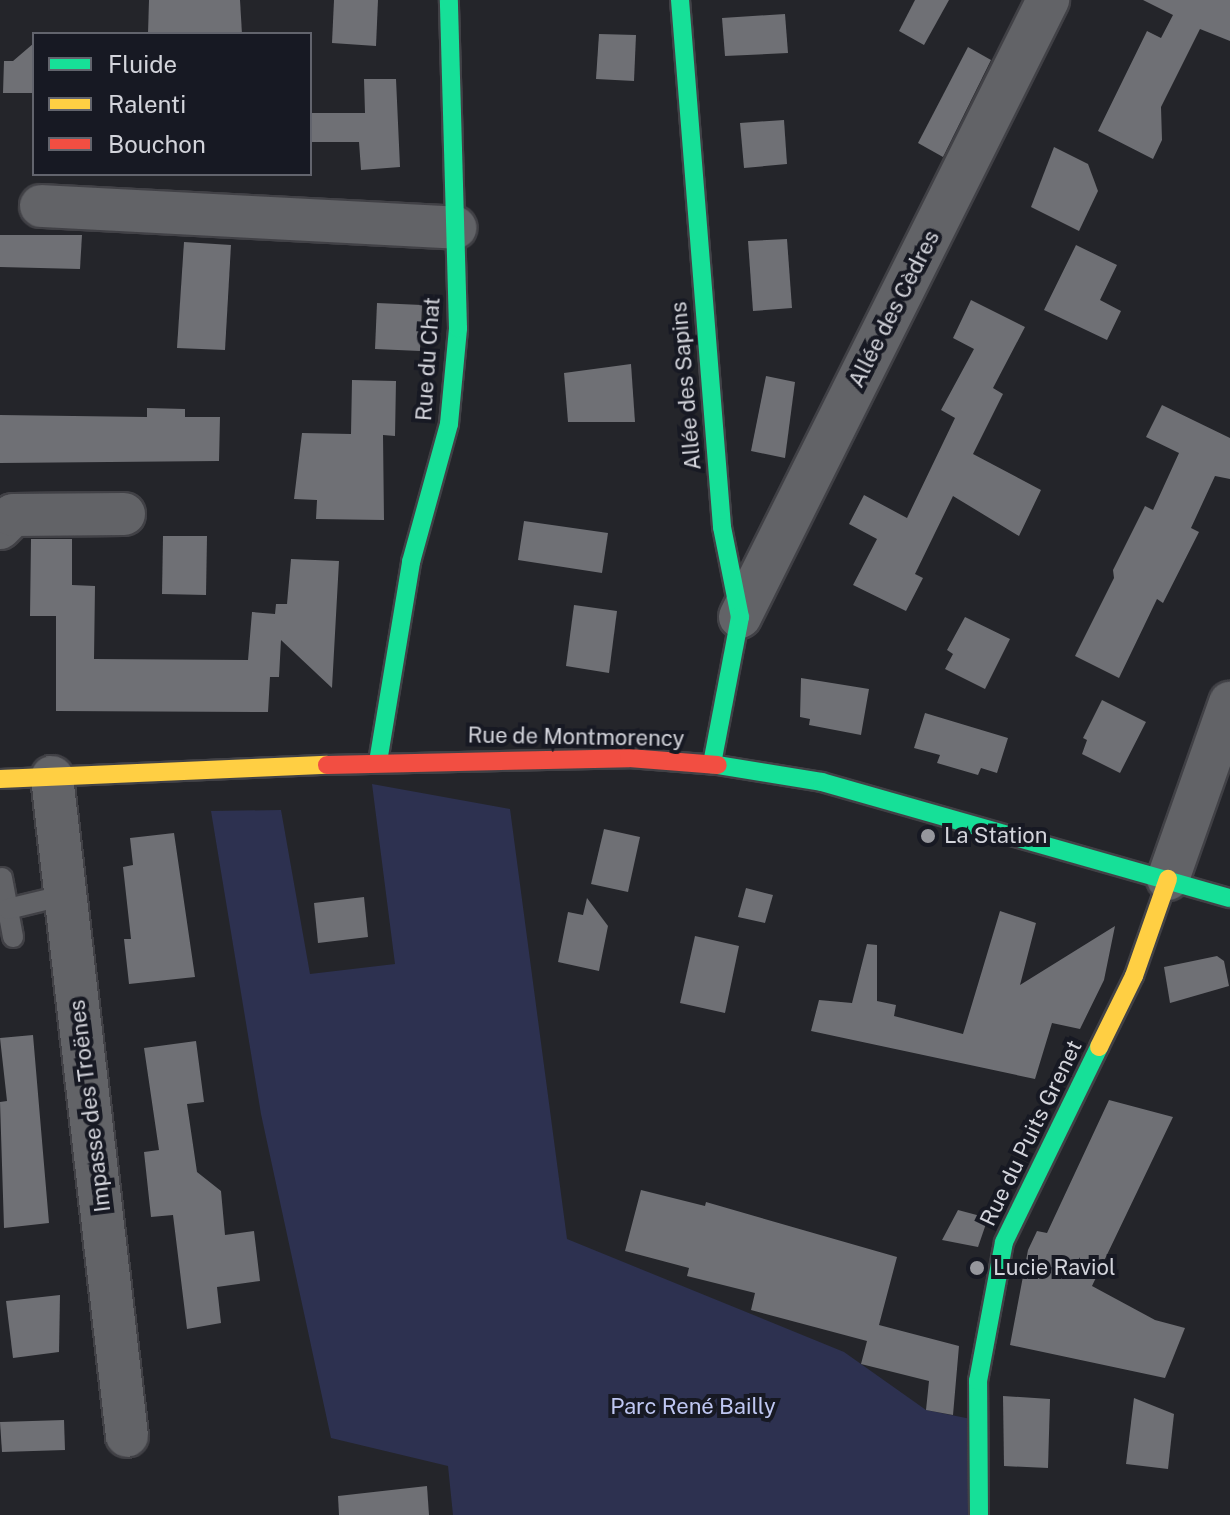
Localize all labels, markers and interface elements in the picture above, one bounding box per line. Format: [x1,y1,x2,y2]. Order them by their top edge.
legend [32,32,312,176]
text: Fluide [108,50,177,78]
text: Ralenti [108,90,186,118]
text: Bouchon [108,130,206,158]
street label: Allée des Cèdres [843,226,945,392]
street label: Rue du Chat [410,296,446,422]
street label: Allée des Sapins [665,300,707,472]
street label: Rue de Montmorency [467,722,685,752]
place label: La Station [944,823,1047,849]
marker: La Station [919,827,937,845]
street label: Impasse des Troënes [64,998,116,1214]
street label: Rue du Puits Grenet [974,1036,1088,1230]
place label: Lucie Raviol [993,1255,1116,1281]
marker: Lucie Raviol [968,1259,986,1277]
park label: Parc René Bailly [610,1394,776,1420]

